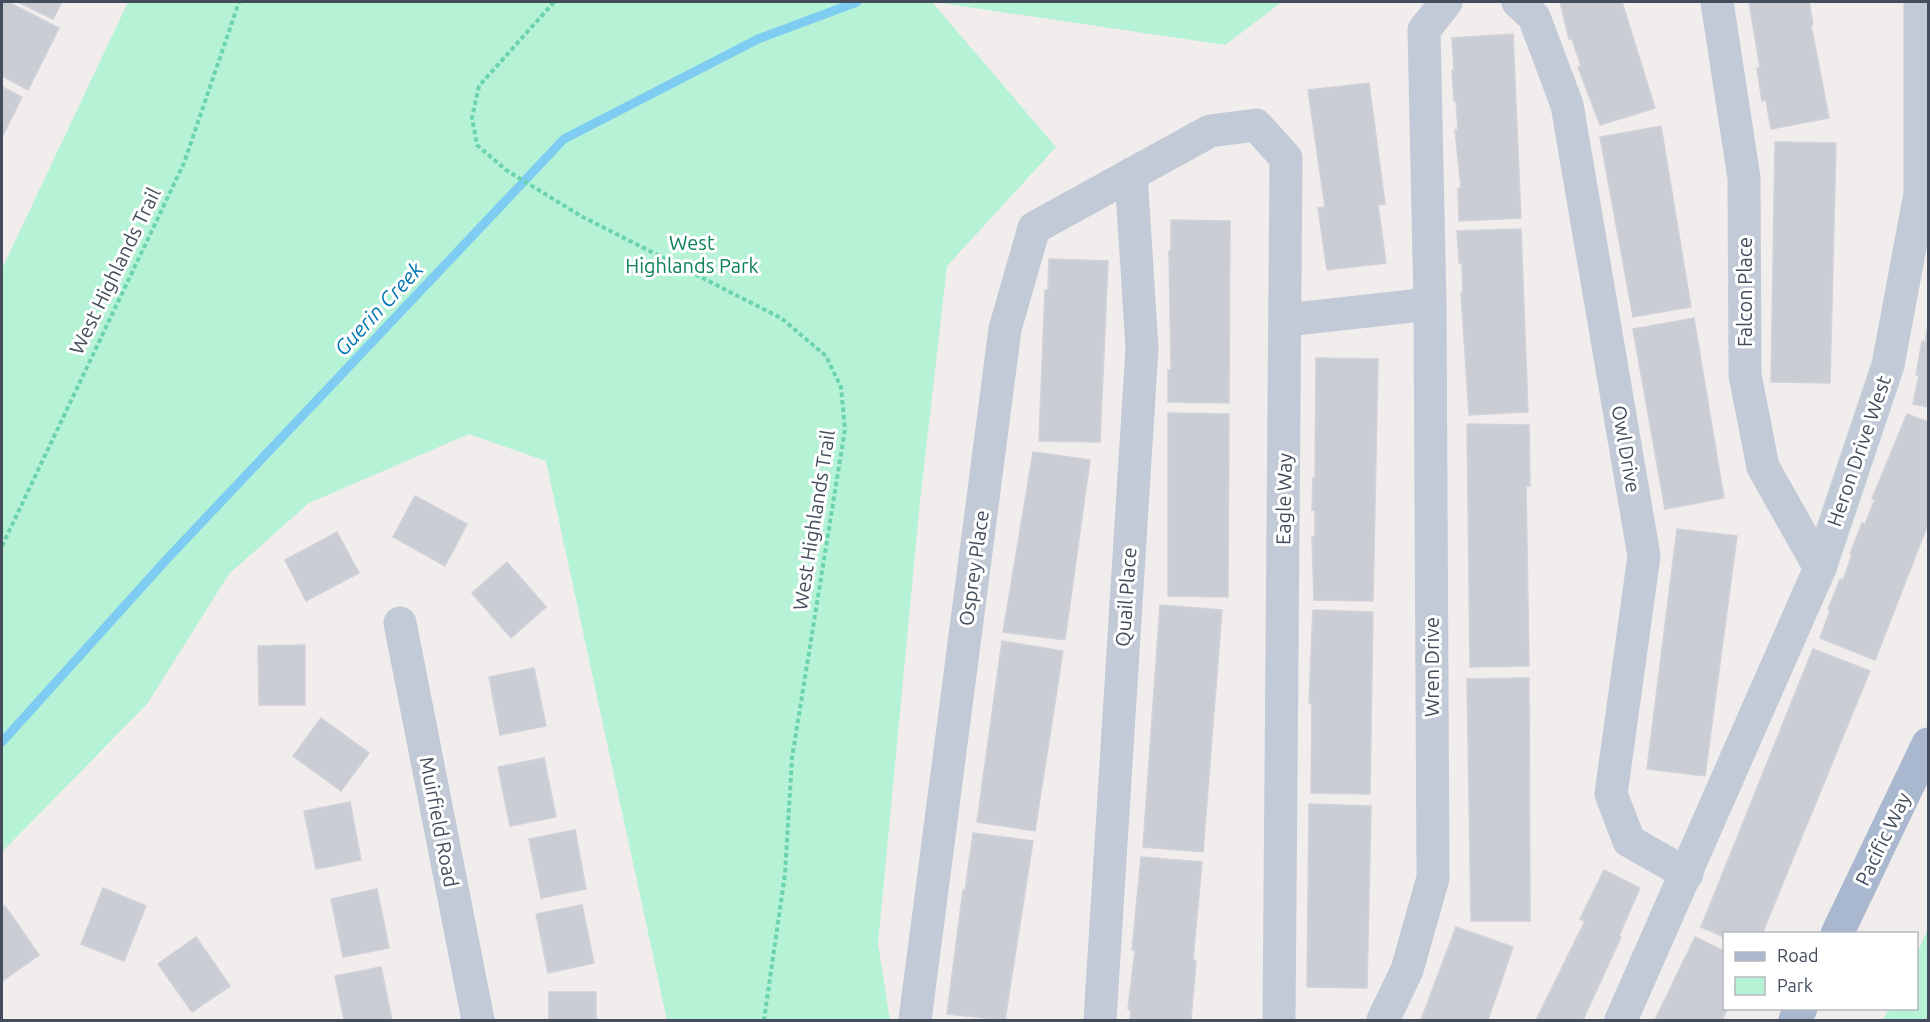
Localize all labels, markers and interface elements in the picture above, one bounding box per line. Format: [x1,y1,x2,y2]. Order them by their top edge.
street label: West Highlands Trail [64,184,165,358]
park label: West Highlands Park [625,231,759,277]
street label: Falcon Place [1733,237,1756,347]
water label: Guerin Creek [329,257,428,360]
street label: Heron Drive West [1822,372,1895,529]
street label: Owl Drive [1608,404,1645,494]
street label: West Highlands Trail [788,428,839,612]
street label: Eagle Way [1271,453,1296,545]
street label: Osprey Place [954,509,993,627]
street label: Quail Place [1111,546,1140,647]
street label: Wren Drive [1420,617,1443,717]
street label: Muirfield Road [416,755,463,889]
street label: Pacific Way [1850,788,1915,889]
legend [1723,932,1918,1010]
text: Road [1777,945,1819,965]
text: Park [1777,975,1813,995]

